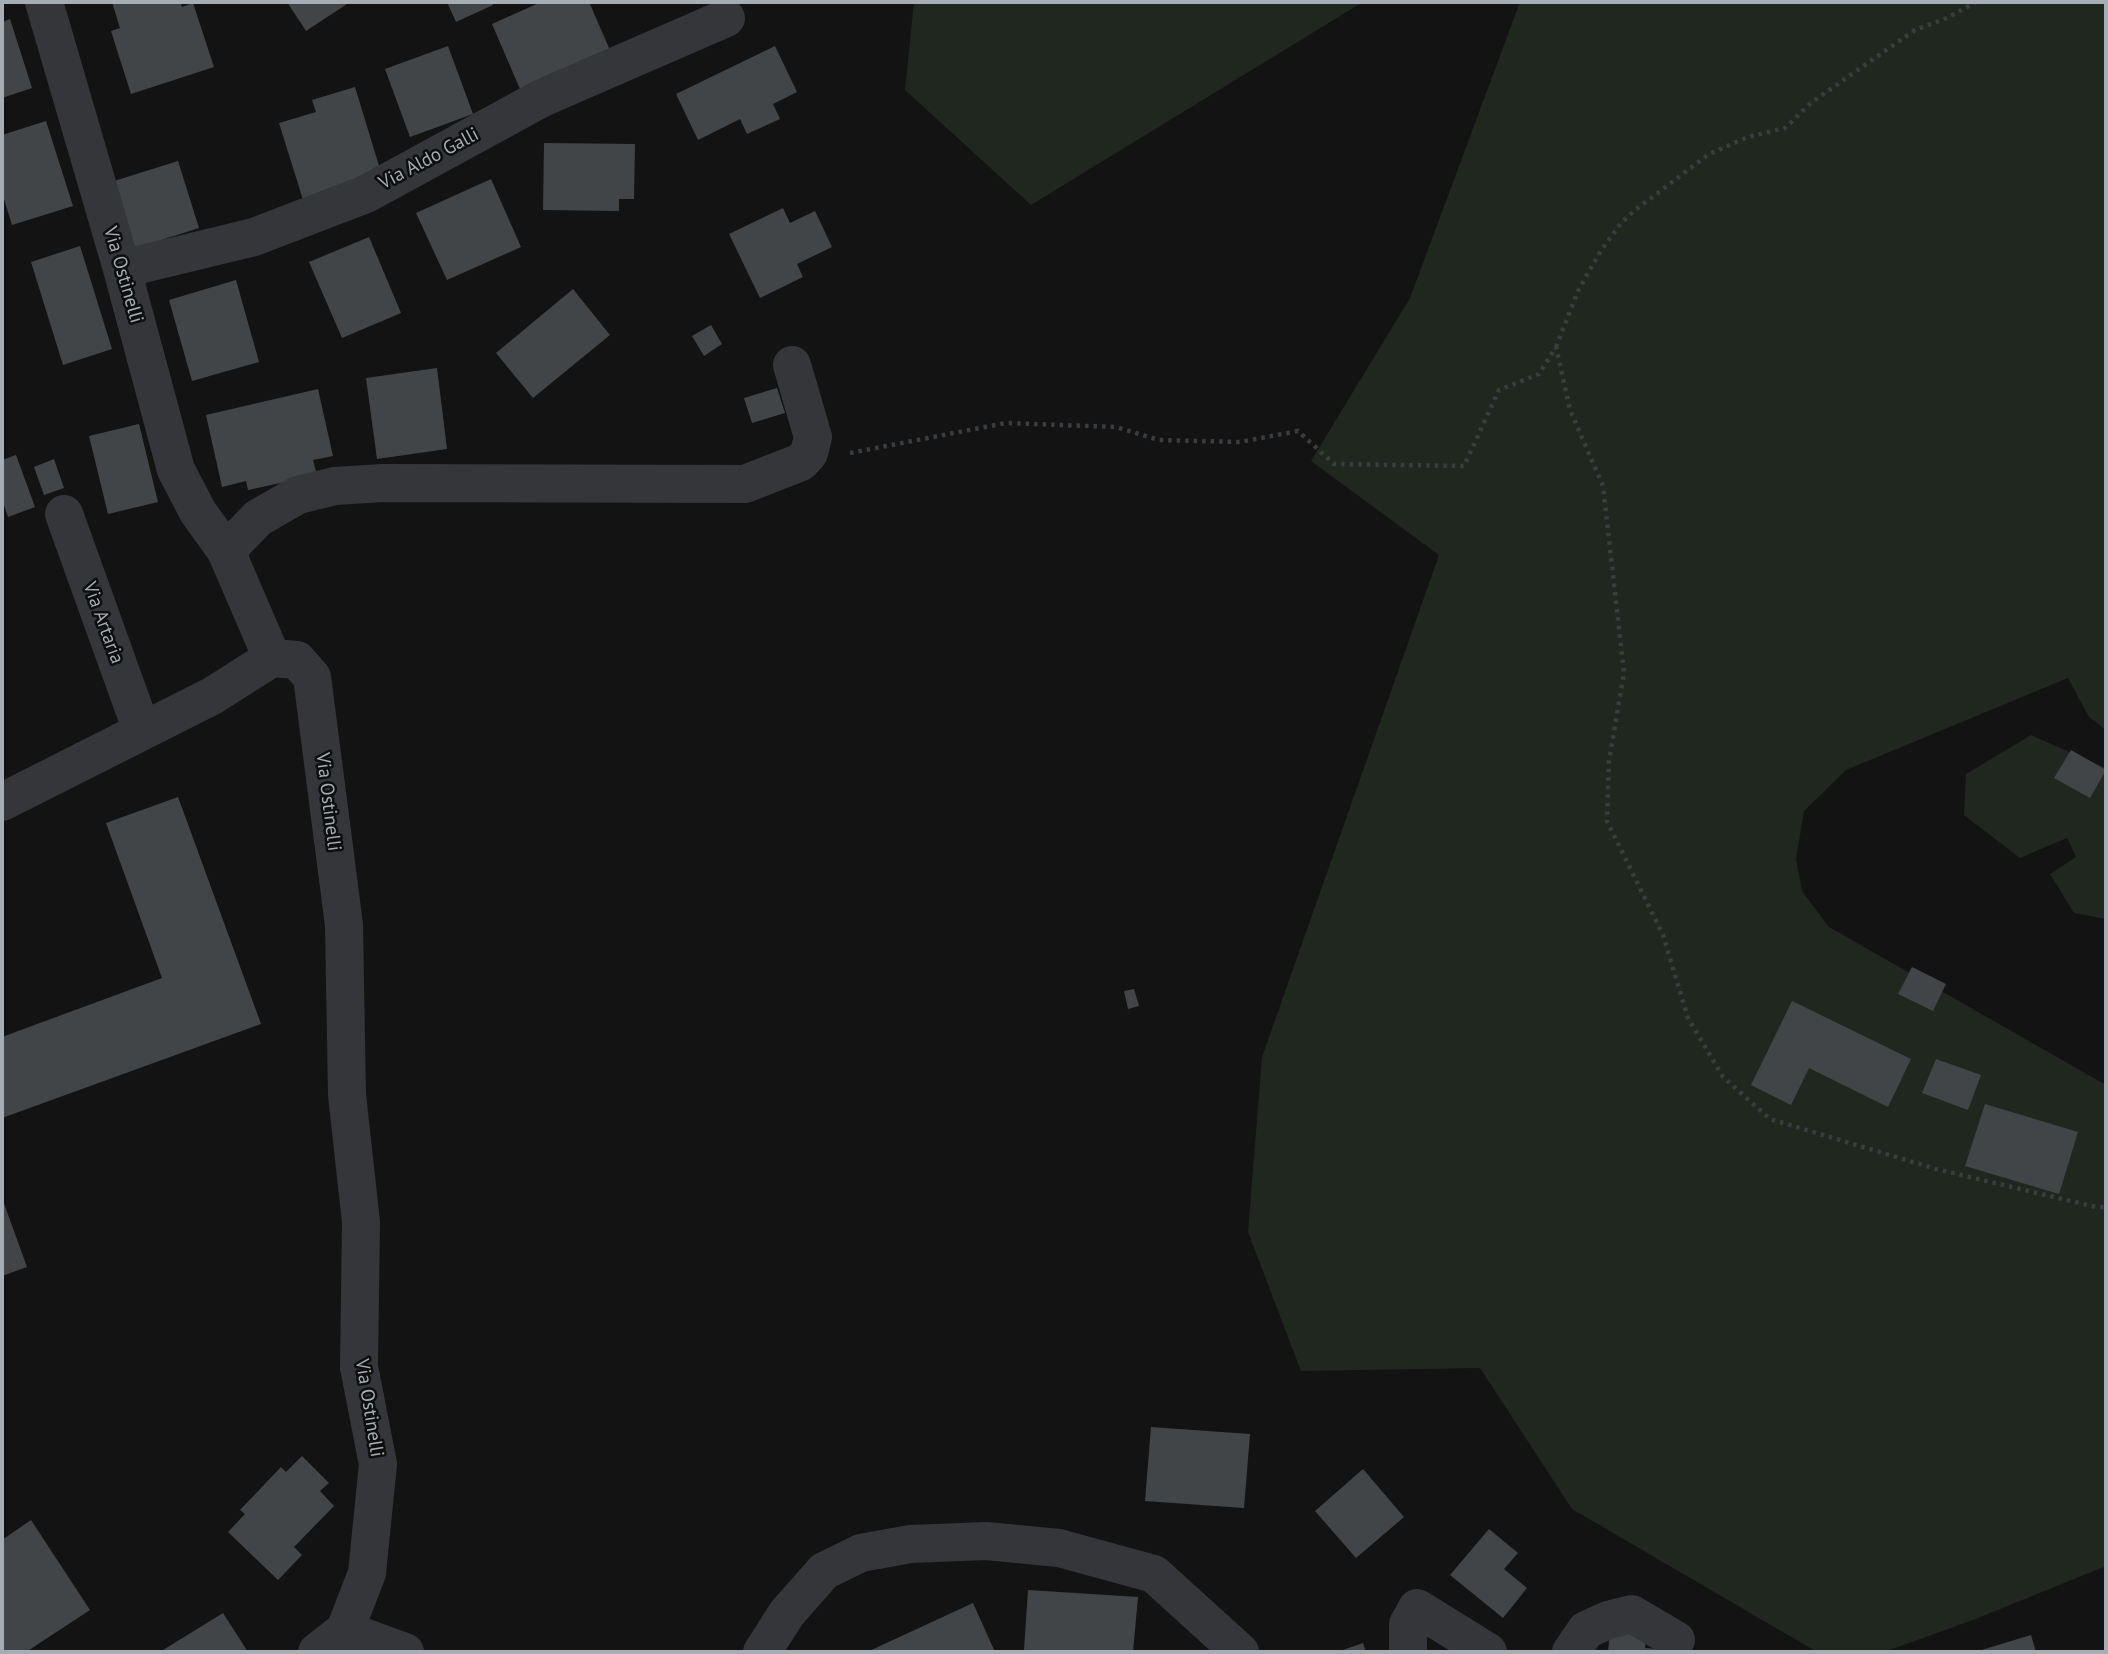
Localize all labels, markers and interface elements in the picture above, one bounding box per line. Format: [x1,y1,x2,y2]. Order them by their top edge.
street label: Via Aldo Galli [375,123,483,195]
street label: Via Ostinelli [98,224,148,326]
street label: Via Artaria [78,579,128,667]
street label: Via Ostinelli [311,751,345,853]
street label: Via Ostinelli [350,1357,388,1459]

